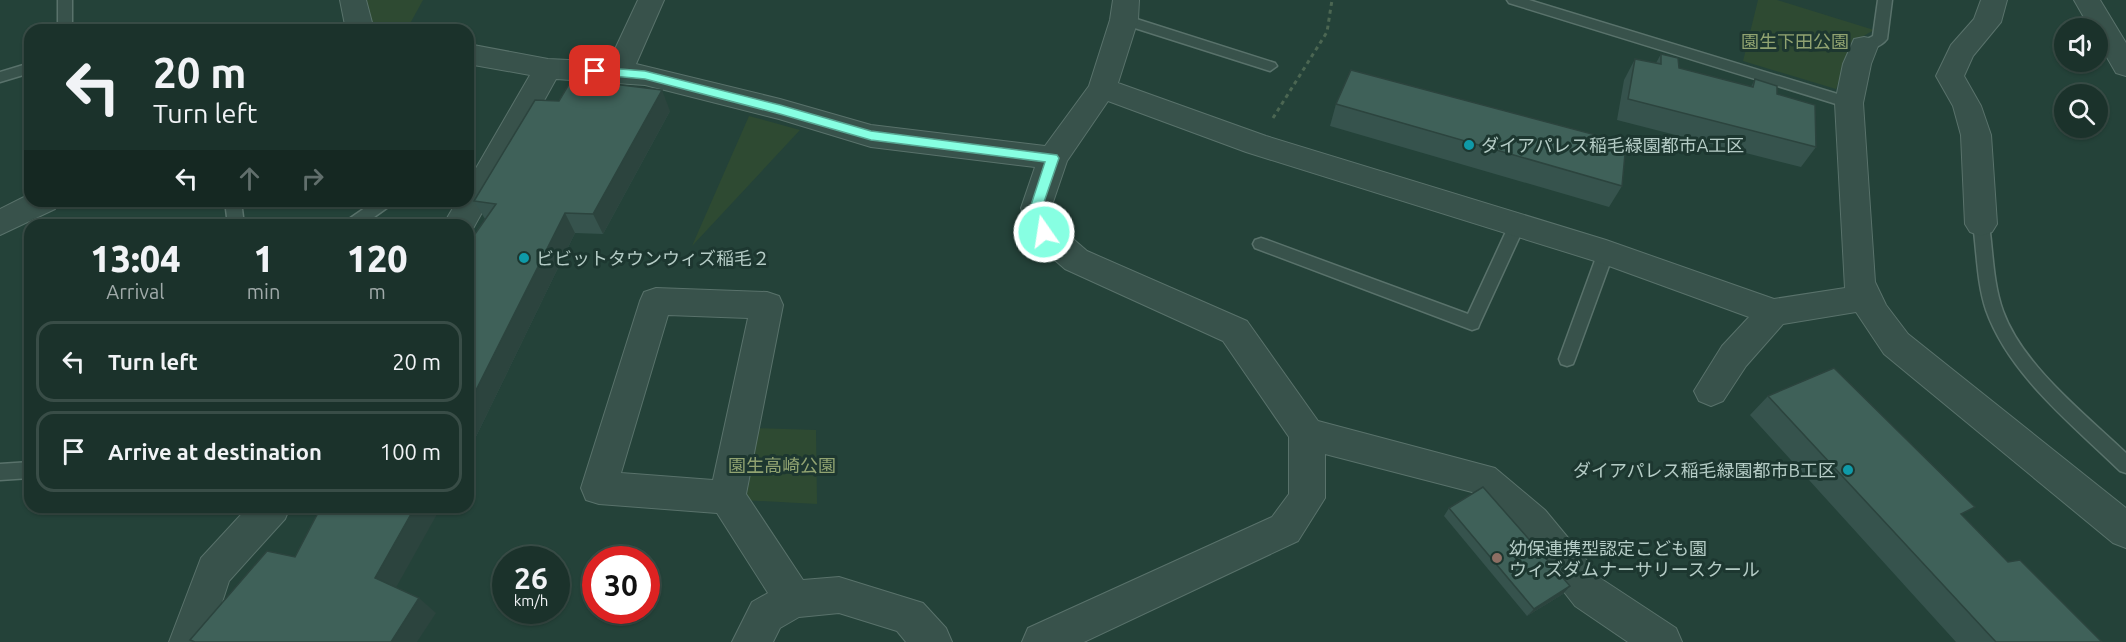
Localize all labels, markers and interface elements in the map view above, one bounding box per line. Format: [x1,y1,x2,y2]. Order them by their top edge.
map controls [2054,18,2108,138]
button: sound [2054,18,2108,72]
park label: 園生下田公園 [1741,31,1849,51]
pin [569,45,620,96]
icon: left [54,48,132,126]
text: 20 m [153,49,247,96]
icon: arrive [578,54,611,87]
button: search [2054,84,2108,138]
text: Turn left [153,98,257,128]
place label: ダイアパレス稲毛緑園都市A工区 [1481,135,1744,155]
marker: ダイアパレス稲毛緑園都市A工区 [1462,138,1476,152]
icon: left [170,162,203,195]
icon: ahead [233,162,266,195]
icon: right [296,162,329,195]
position arrow [1012,200,1076,264]
text: 13:04 [90,238,180,279]
text: 1 [253,238,274,279]
text: 120 [347,238,408,279]
place label: ビビットタウンウィズ稲毛２ [536,248,770,268]
marker: ビビットタウンウィズ稲毛２ [517,251,531,265]
text: Arrival [106,280,165,303]
text: min [247,280,280,303]
text: m [369,280,386,303]
icon: left [57,345,90,378]
text: Turn left [108,349,198,374]
text: 20 m [392,349,441,374]
icon: arrive [57,435,90,468]
text: Arrive at destination [108,439,322,464]
text: 100 m [380,439,441,464]
park label: 園生高崎公園 [728,455,836,475]
place label: ダイアパレス稲毛緑園都市B工区 [1573,460,1836,480]
marker: ダイアパレス稲毛緑園都市B工区 [1841,463,1855,477]
place label: 幼保連携型認定こども園 ウィズダムナーサリースクール [1509,538,1760,579]
speed limit sign: 30 [582,546,660,624]
marker: 幼保連携型認定こども園 ウィズダムナーサリースクール [1490,551,1504,565]
text: 26 [514,561,548,595]
text: km/h [514,592,548,609]

